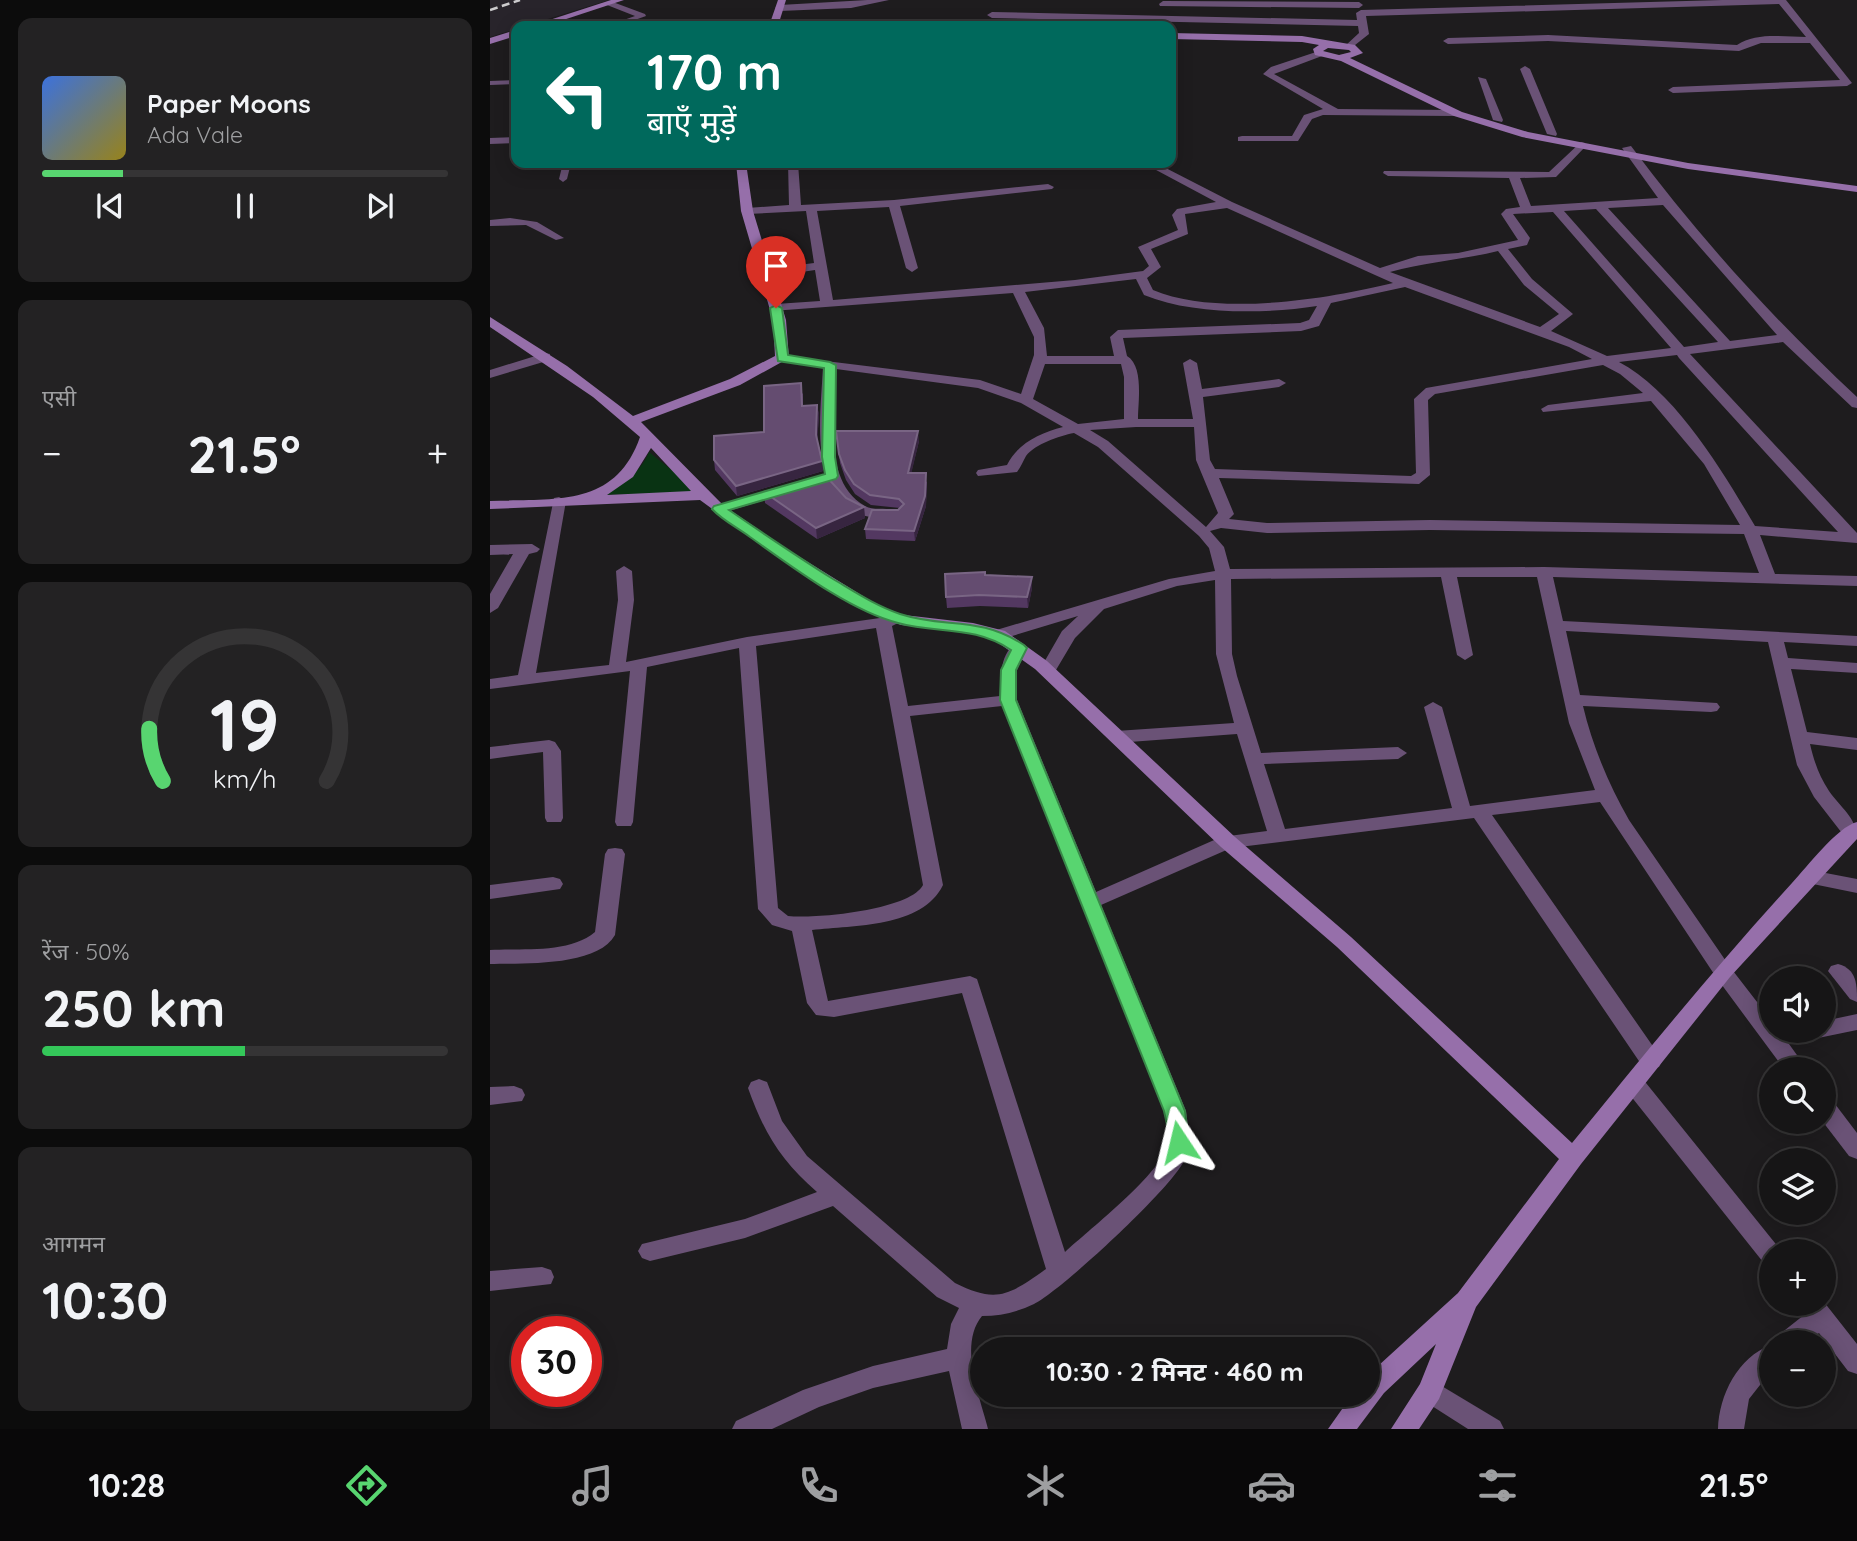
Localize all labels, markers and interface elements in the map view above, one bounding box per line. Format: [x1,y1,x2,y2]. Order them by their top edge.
text: 170 m [647,41,782,102]
icon: left [532,49,623,140]
text: Paper Moons [147,87,311,120]
text: बाएँ मुड़ें [647,102,736,142]
text: Ada Vale [147,120,243,149]
icon: previous [91,187,129,225]
icon: pause [226,187,264,225]
icon: next [361,187,399,225]
pin [746,236,806,308]
icon: arrive [757,247,795,285]
text: एसी [42,383,76,412]
text: 21.5° [188,421,301,486]
text: − [42,429,62,477]
text: + [427,429,448,477]
text: 19 [210,678,280,769]
text: km/h [213,762,277,793]
text: रेंज · 50% [42,937,130,966]
map controls [1759,966,1836,1407]
button: sound [1759,966,1836,1043]
text: 250 km [42,975,226,1040]
button: search [1759,1057,1836,1134]
position arrow [1142,1105,1216,1179]
button: layers [1759,1148,1836,1225]
text: आगमन [42,1229,105,1258]
button: + [1759,1239,1836,1316]
text: 10:30 [42,1267,168,1332]
speed limit sign: 30 [511,1316,602,1407]
button: − [1759,1330,1836,1407]
text: 10:30 · 2 मिनट · 460 m [1046,1355,1304,1388]
icon: directions [342,1461,391,1510]
icon: music [568,1461,617,1510]
icon: phone [794,1461,843,1510]
icon: climate [1021,1461,1070,1510]
icon: car [1247,1461,1296,1510]
icon: filters [1473,1461,1522,1510]
text: 10:28 [89,1465,165,1505]
text: 21.5° [1699,1465,1768,1505]

